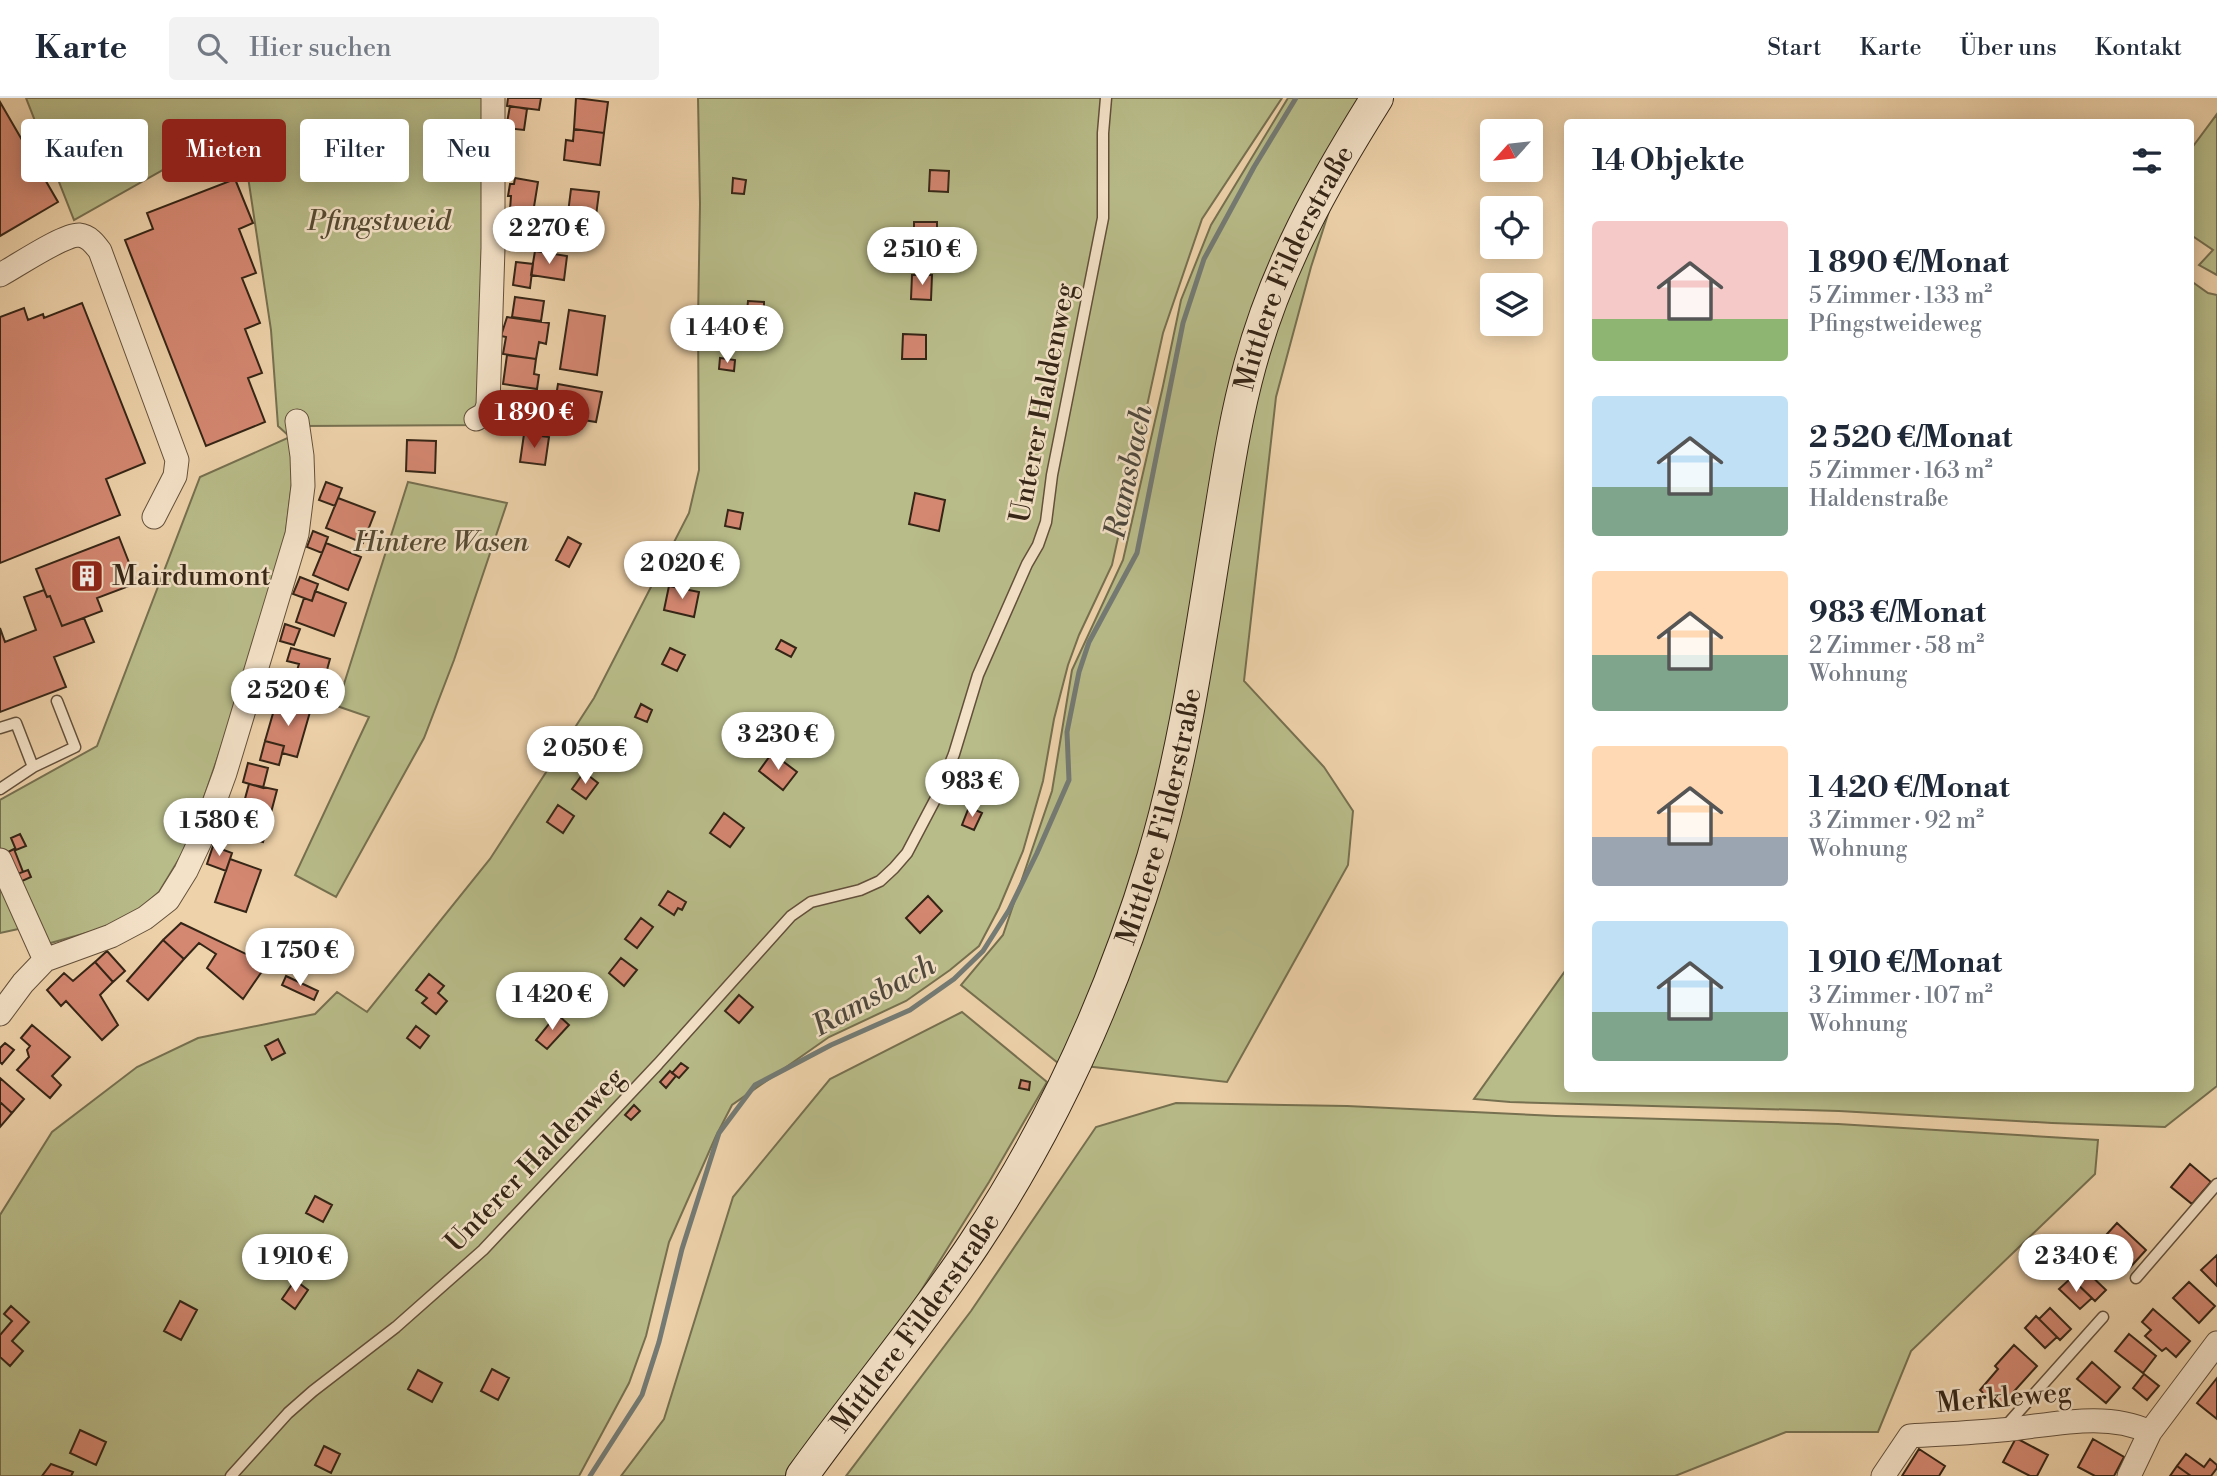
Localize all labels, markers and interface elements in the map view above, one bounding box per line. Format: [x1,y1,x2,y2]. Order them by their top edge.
search box [169,17,659,80]
text: Karte [35,28,127,69]
icon: search [193,29,231,67]
text: Hier suchen [249,32,392,64]
text: Start [1767,33,1821,63]
text: Karte [1859,33,1922,63]
text: Über uns [1960,33,2057,63]
text: Kontakt [2095,33,2182,63]
chip: Kaufen [21,119,148,182]
chip: Mieten [162,119,286,182]
chip: Filter [300,119,409,182]
chip: Neu [423,119,515,182]
north arrow [1480,119,1544,182]
map controls [1480,119,1543,336]
street label: Mittlere Filderstraße [1226,139,1362,394]
text: 14 Objekte [1592,142,1745,180]
icon: filters [2128,142,2166,180]
button: locate [1480,196,1543,259]
park label: Pfingstweid [306,204,452,239]
pin: 2 270 € [484,206,614,266]
text: 2 270 € [509,215,589,243]
pin: 2 510 € [857,228,987,287]
text: 2 510 € [883,236,961,264]
text: 1 890 €/Monat [1809,244,2009,282]
icon: home [1648,249,1732,333]
button: layers [1480,273,1543,336]
street label: Unterer Haldenweg [1003,280,1084,526]
text: 5 Zimmer · 133 m² [1809,282,1992,310]
pin: 1 440 € [662,306,792,365]
text: Pfingstweideweg [1809,310,1982,338]
text: 1 440 € [686,314,768,342]
pin: 1 890 € [469,390,599,450]
text: 1 890 € [494,399,574,427]
water label: Ramsbach [1096,401,1162,543]
text: 2 520 €/Monat [1809,419,2013,457]
icon: home [1648,424,1732,508]
text: 5 Zimmer · 163 m² [1809,457,1993,485]
text: Haldenstraße [1809,485,1949,513]
park label: Hintere Wasen [352,525,529,560]
pin: 2 020 € [617,542,747,601]
text: 2 020 € [640,550,724,578]
building icon: Mairdumont [68,557,106,595]
place label: Mairdumont [112,559,271,594]
text: 983 €/Monat [1809,594,1986,632]
icon: home [1648,599,1732,683]
text: 2 Zimmer · 58 m² [1809,632,1984,660]
text: Wohnung [1809,660,1907,688]
pin: 2 520 € [223,668,353,728]
text: 2 520 € [247,677,329,705]
street label: Mittlere Filderstraße [1108,685,1209,949]
pin: 3 230 € [713,712,843,772]
text: 3 230 € [737,721,819,749]
pin: 2 050 € [520,726,650,786]
text: 2 050 € [543,735,627,763]
pin: 983 € [923,760,1021,819]
text: 983 € [941,768,1003,796]
text: 1 420 €/Monat [1809,769,2010,807]
icon: home [1648,774,1732,858]
pin: 1 580 € [154,798,284,858]
text: 1 580 € [179,807,259,835]
text: 3 Zimmer · 92 m² [1809,807,1984,835]
text: Wohnung [1809,835,1907,863]
pin: 1 750 € [235,928,365,988]
text: 1 750 € [261,937,339,965]
text: 1 910 €/Monat [1809,944,2002,982]
water label: Ramsbach [805,946,943,1046]
icon: home [1648,949,1732,1033]
pin: 1 420 € [487,972,617,1032]
text: 1 420 € [512,981,592,1009]
text: 3 Zimmer · 107 m² [1809,982,1993,1010]
text: Wohnung [1809,1010,1907,1038]
street label: Unterer Haldenweg [438,1060,633,1260]
street label: Mittlere Filderstraße [823,1206,1007,1439]
pin: 1 910 € [230,1234,360,1294]
pin: 2 340 € [2011,1234,2141,1294]
text: 1 910 € [258,1243,332,1271]
text: 2 340 € [2034,1243,2118,1271]
street label: Merkleweg [1935,1375,2073,1421]

